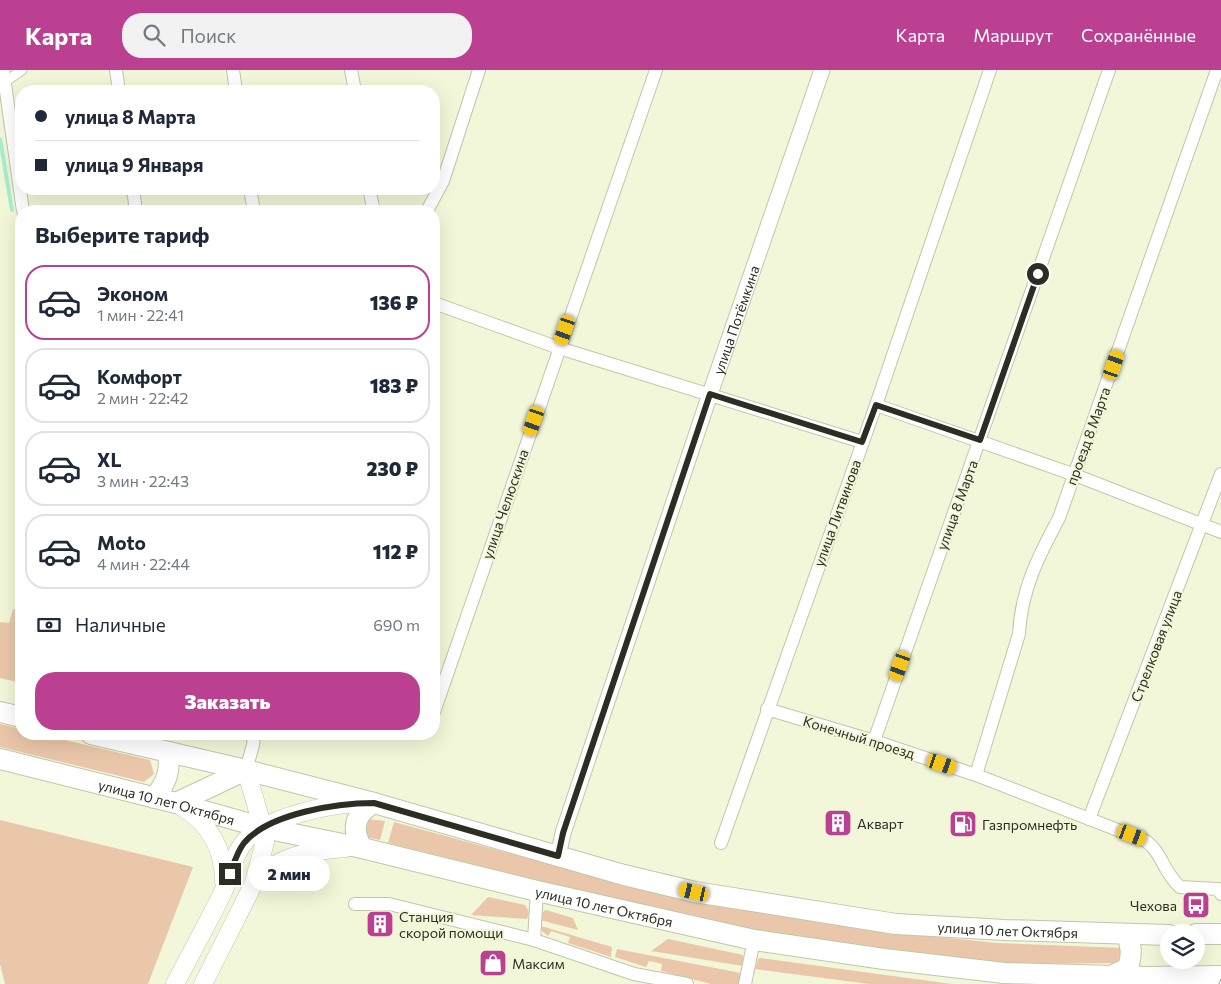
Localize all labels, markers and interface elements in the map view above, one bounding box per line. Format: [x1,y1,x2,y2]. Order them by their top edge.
search box [122,13,472,58]
text: Карта [25,21,92,50]
icon: search [140,21,168,49]
text: Поиск [180,24,236,47]
text: Карта [896,24,945,46]
text: Маршрут [973,24,1053,46]
text: Сохранённые [1081,24,1196,46]
text: улица 8 Марта [65,105,196,128]
text: улица 9 Января [65,153,203,176]
text: Выберите тариф [35,221,209,248]
street label: улица Потёмкина [709,263,762,377]
route start [1027,263,1049,285]
icon: car [37,280,82,325]
text: Эконом [97,282,168,305]
text: 136 ₽ [370,291,418,314]
text: 1 мин · 22:41 [97,305,184,324]
car [553,313,576,347]
car [1102,348,1125,382]
icon: car [37,363,82,408]
text: Комфорт [97,365,182,388]
text: 183 ₽ [370,374,418,397]
street label: проезд 8 Марта [1062,385,1114,487]
text: 2 мин · 22:42 [97,388,188,407]
car [522,404,545,438]
icon: car [37,446,82,491]
street label: улица Челюскина [478,447,532,561]
text: XL [97,448,122,471]
text: 230 ₽ [367,457,418,480]
street label: улица Литвинова [810,457,864,569]
street label: улица 8 Марта [933,458,981,552]
text: 3 мин · 22:43 [97,471,189,490]
icon: car [37,529,82,574]
text: Moto [97,531,146,554]
text: 112 ₽ [373,540,418,563]
text: 4 мин · 22:44 [97,554,190,573]
street label: Стрелковая улица [1127,588,1185,704]
icon: cash [35,611,63,639]
text: Наличные [75,613,166,636]
text: 690 m [373,615,420,634]
car [887,649,912,683]
button: Заказать [35,672,420,730]
street label: Конечный проезд [801,712,917,762]
car [925,752,958,776]
street label: улица 10 лет Октября [97,775,237,828]
building icon: Акварт [823,808,853,838]
fuel station icon: Газпромнефть [948,809,978,839]
place label: Акварт [857,815,904,832]
place label: Газпромнефть [982,816,1077,833]
car [1115,823,1148,847]
callout: 2 мин [248,856,330,892]
route end [219,863,241,885]
text: 2 мин [267,864,311,883]
car [677,881,710,903]
street label: улица 10 лет Октября [534,882,675,930]
bus stop icon: Чехова [1181,890,1211,920]
place label: Чехова [1130,897,1177,914]
place label: Станция скорой помощи [399,908,503,941]
building icon: Станция скорой помощи [365,909,395,939]
street label: улица 10 лет Октября [937,918,1078,941]
map controls [1160,924,1205,969]
button: layers [1160,924,1205,969]
shop icon: Максим [478,948,508,978]
place label: Максим [512,955,565,972]

